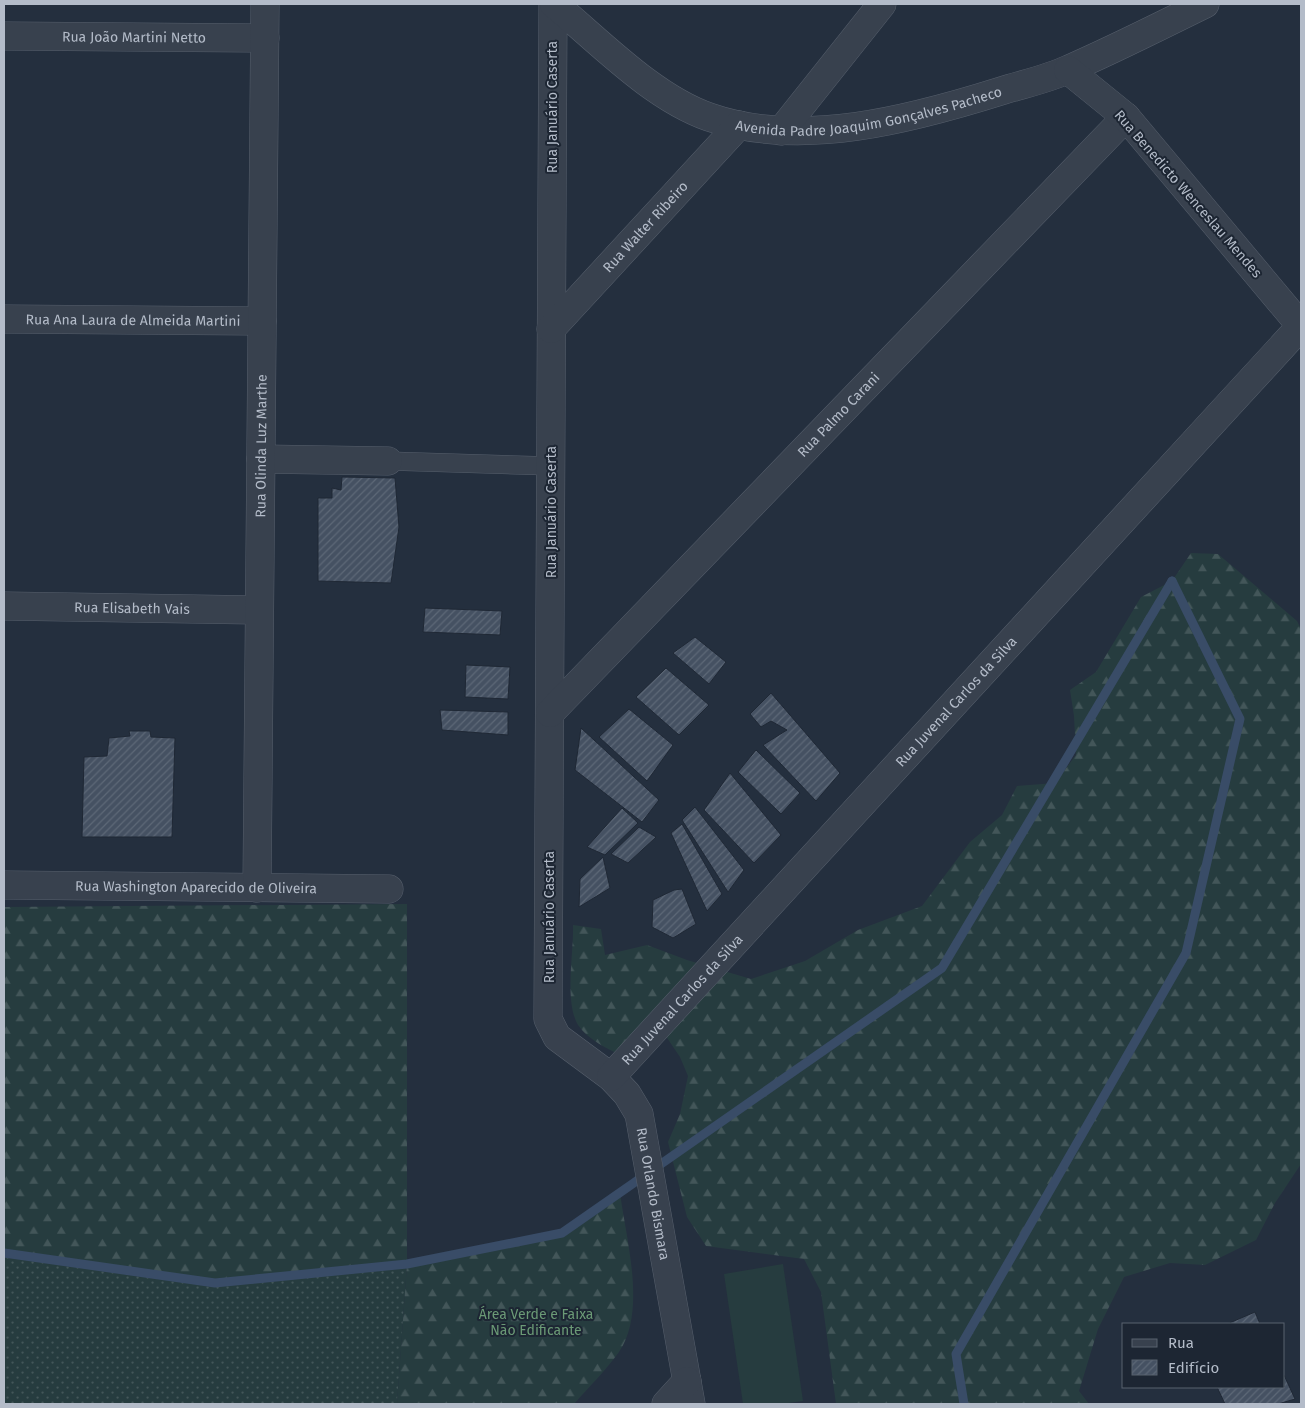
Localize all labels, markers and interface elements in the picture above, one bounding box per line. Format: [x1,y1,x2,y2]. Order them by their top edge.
street label: Rua João Martini Netto [62,28,206,46]
street label: Rua Januário Caserta [544,41,561,173]
street label: Avenida Padre Joaquim Gonçalves Pacheco [734,83,1004,139]
street label: Rua Benedicto Wenceslau Mendes [1111,107,1266,282]
street label: Rua Walter Ribeiro [599,178,691,276]
street label: Rua Ana Laura de Almeida Martini [26,311,240,329]
street label: Rua Palmo Carani [794,369,883,460]
street label: Rua Olinda Luz Marthe [252,374,270,518]
street label: Rua Januário Caserta [543,446,560,578]
street label: Rua Elisabeth Vais [74,599,190,617]
street label: Rua Juvenal Carlos da Silva [892,633,1020,770]
street label: Rua Januário Caserta [541,851,558,983]
street label: Rua Washington Aparecido de Oliveira [75,877,317,897]
street label: Rua Juvenal Carlos da Silva [618,931,746,1068]
street label: Rua Orlando Bismara [633,1126,674,1261]
park label: Área Verde e Faixa Não Edificante [479,1305,593,1339]
legend [1122,1323,1285,1388]
text: Rua [1168,1334,1194,1352]
text: Edifício [1168,1359,1219,1377]

